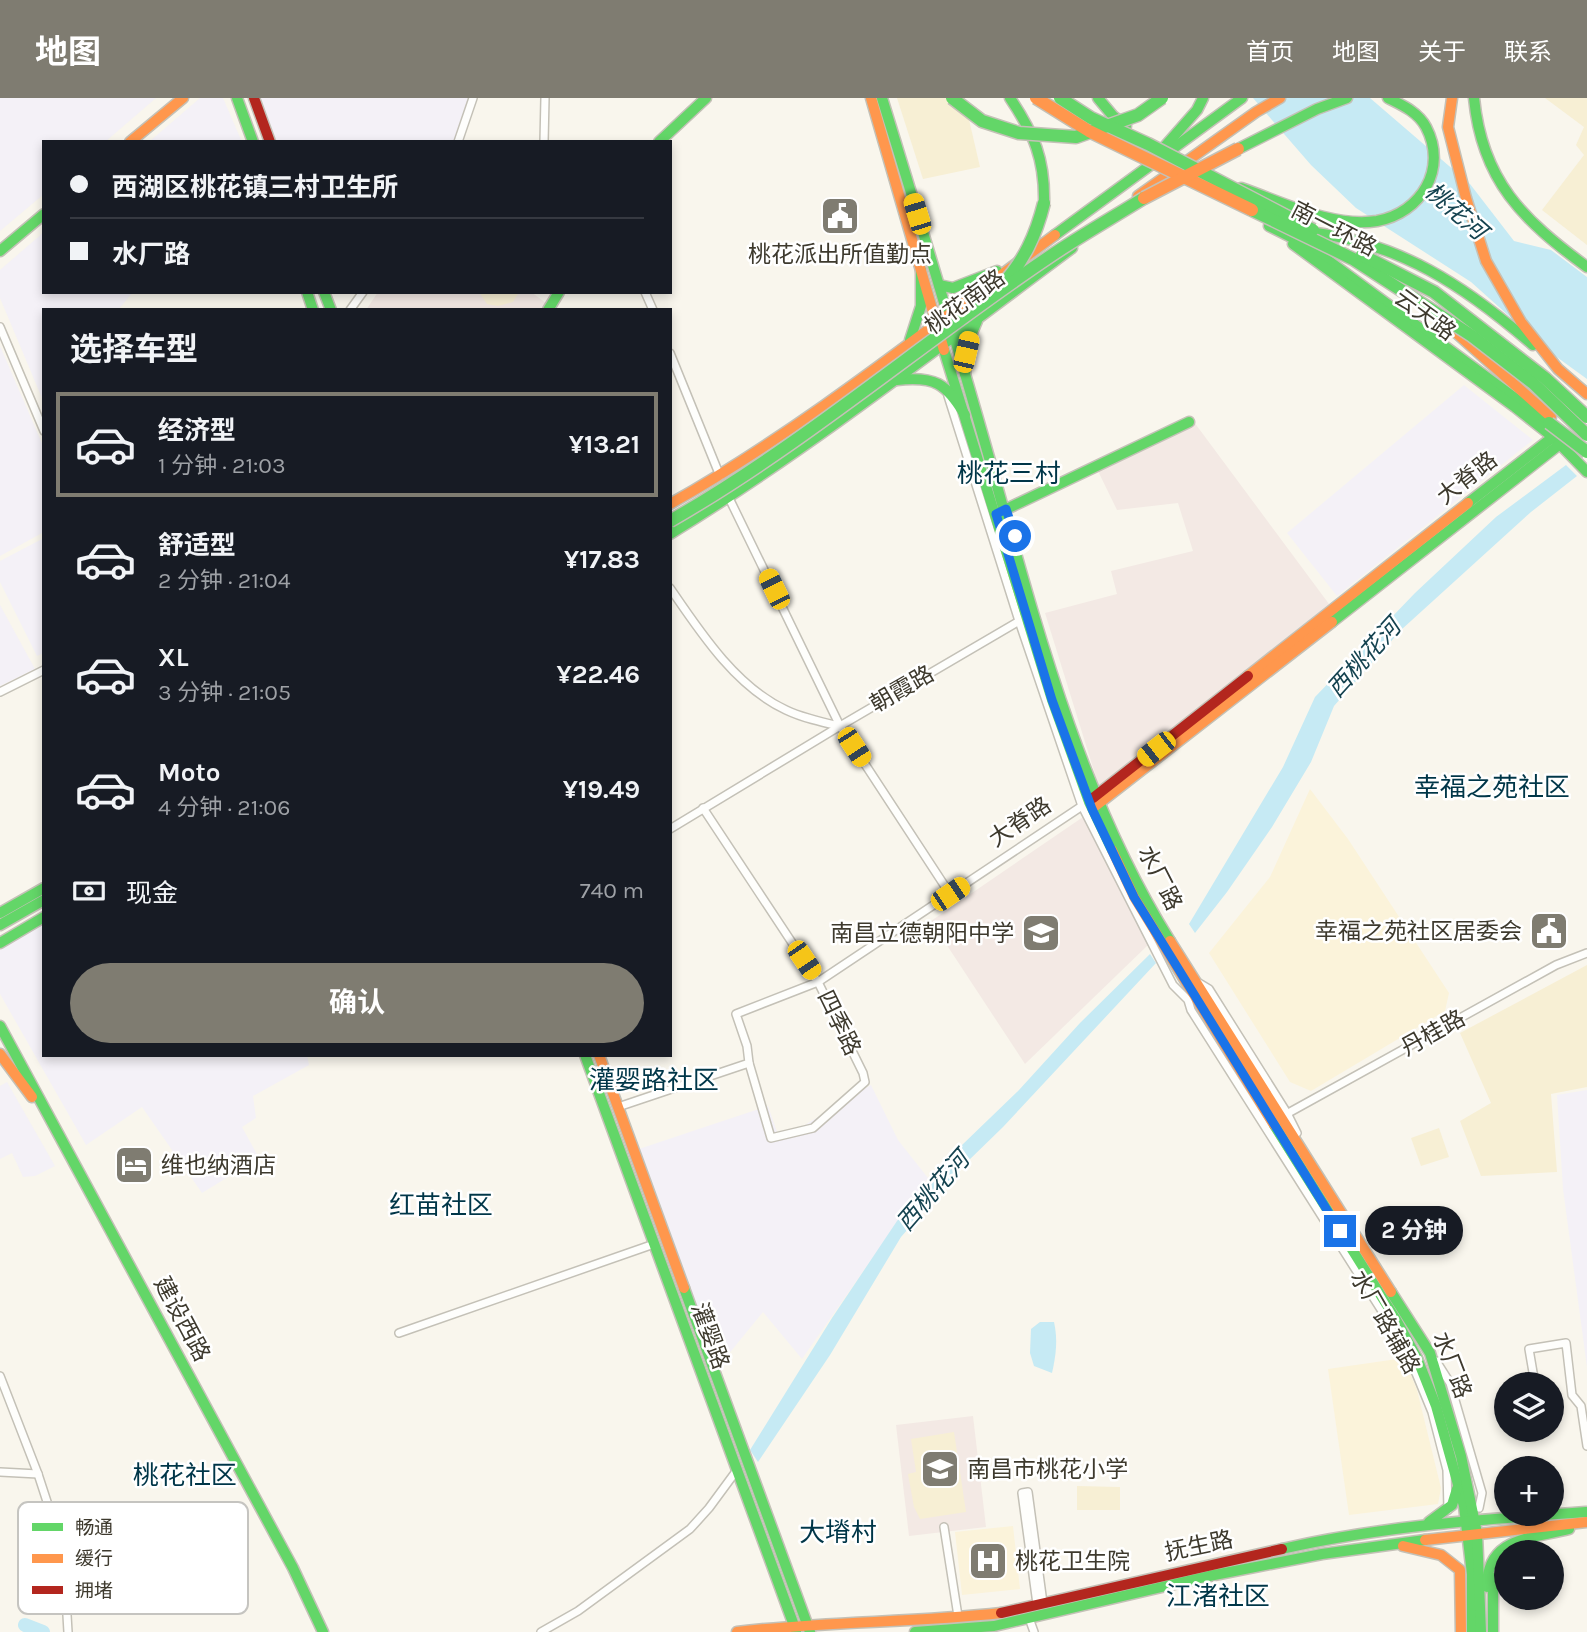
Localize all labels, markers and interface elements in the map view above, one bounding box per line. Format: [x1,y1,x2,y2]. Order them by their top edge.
text: 地图 [35,33,101,71]
text: 首页 [1246,38,1294,66]
text: 地图 [1332,38,1380,66]
text: 关于 [1418,38,1466,66]
text: 联系 [1504,38,1552,66]
text: 西湖区桃花镇三村卫生所 [112,172,398,203]
water label: 桃花河 [1420,177,1495,248]
car [901,191,934,237]
public building icon: 桃花派出所值勤点 [819,195,861,237]
street label: 南一环路 [1287,196,1381,262]
text: 水厂路 [112,239,190,270]
place label: 桃花派出所值勤点 [748,241,932,268]
street label: 桃花南路 [920,264,1010,340]
street label: 云天路 [1389,284,1461,346]
car [952,329,981,375]
text: 选择车型 [70,331,198,368]
icon: car [74,413,137,476]
text: 经济型 [158,415,236,446]
text: ¥13.21 [569,429,640,460]
street label: 大脊路 [1432,446,1502,510]
text: 1 分钟 · 21:03 [158,452,286,479]
district label: 桃花三村 [957,458,1061,489]
route start [999,520,1031,552]
icon: car [74,528,137,591]
text: 舒适型 [158,530,236,561]
text: ¥17.83 [564,544,640,575]
car [756,566,793,612]
text: 2 分钟 · 21:04 [158,567,291,594]
water label: 西桃花河 [1321,610,1409,703]
text: XL [158,642,189,673]
icon: car [74,643,137,706]
text: ¥22.46 [556,659,640,690]
street label: 朝霞路 [865,660,939,718]
text: 3 分钟 · 21:05 [158,679,291,706]
car [834,724,875,770]
car [1133,728,1180,770]
text: Moto [158,757,220,788]
icon: car [74,758,137,821]
district label: 幸福之苑社区 [1414,772,1570,803]
text: ¥19.49 [563,774,640,805]
street label: 大脊路 [984,792,1056,852]
text: 4 分钟 · 21:06 [158,794,290,821]
street label: 水厂路 [1132,841,1188,915]
icon: cash [70,872,108,910]
car [927,874,974,914]
text: 740 m [580,877,644,904]
text: 现金 [126,878,178,909]
public building icon: 幸福之苑社区居委会 [1528,910,1570,952]
school or university icon: 南昌立德朝阳中学 [1020,912,1062,954]
place label: 幸福之苑社区居委会 [1315,918,1522,945]
place label: 南昌立德朝阳中学 [830,920,1014,947]
car [784,937,825,983]
button: 确认 [70,963,644,1043]
street label: 四季路 [812,986,866,1060]
street label: 丹桂路 [1396,1004,1470,1062]
district label: 灌婴路社区 [589,1065,719,1096]
water label: 西桃花河 [891,1143,978,1236]
hotel icon: 维也纳酒店 [113,1144,155,1186]
place label: 维也纳酒店 [161,1152,276,1179]
district label: 红苗社区 [389,1190,493,1221]
callout: 2 分钟 [1364,1206,1462,1256]
route end [1324,1215,1356,1247]
text: 2 分钟 [1381,1217,1447,1244]
street label: 水厂路辅路 [1345,1265,1425,1379]
street label: 建设西路 [148,1272,216,1366]
street label: 灌婴路 [686,1299,734,1373]
street label: 水厂路 [1427,1328,1477,1402]
map controls [1494,1372,1564,1610]
button: layers [1494,1372,1564,1442]
school or university icon: 南昌市桃花小学 [919,1448,961,1490]
place label: 南昌市桃花小学 [967,1456,1128,1483]
button: + [1494,1456,1564,1526]
district label: 桃花社区 [133,1460,237,1491]
legend [18,1502,248,1614]
text: 畅通 [75,1517,113,1539]
district label: 大塉村 [799,1517,877,1548]
street label: 抚生路 [1162,1526,1236,1566]
hospital icon: 桃花卫生院 [967,1540,1009,1582]
button: − [1494,1540,1564,1610]
text: 缓行 [75,1548,113,1570]
place label: 桃花卫生院 [1015,1548,1130,1575]
text: 拥堵 [75,1580,113,1602]
district label: 江渚社区 [1166,1581,1270,1612]

